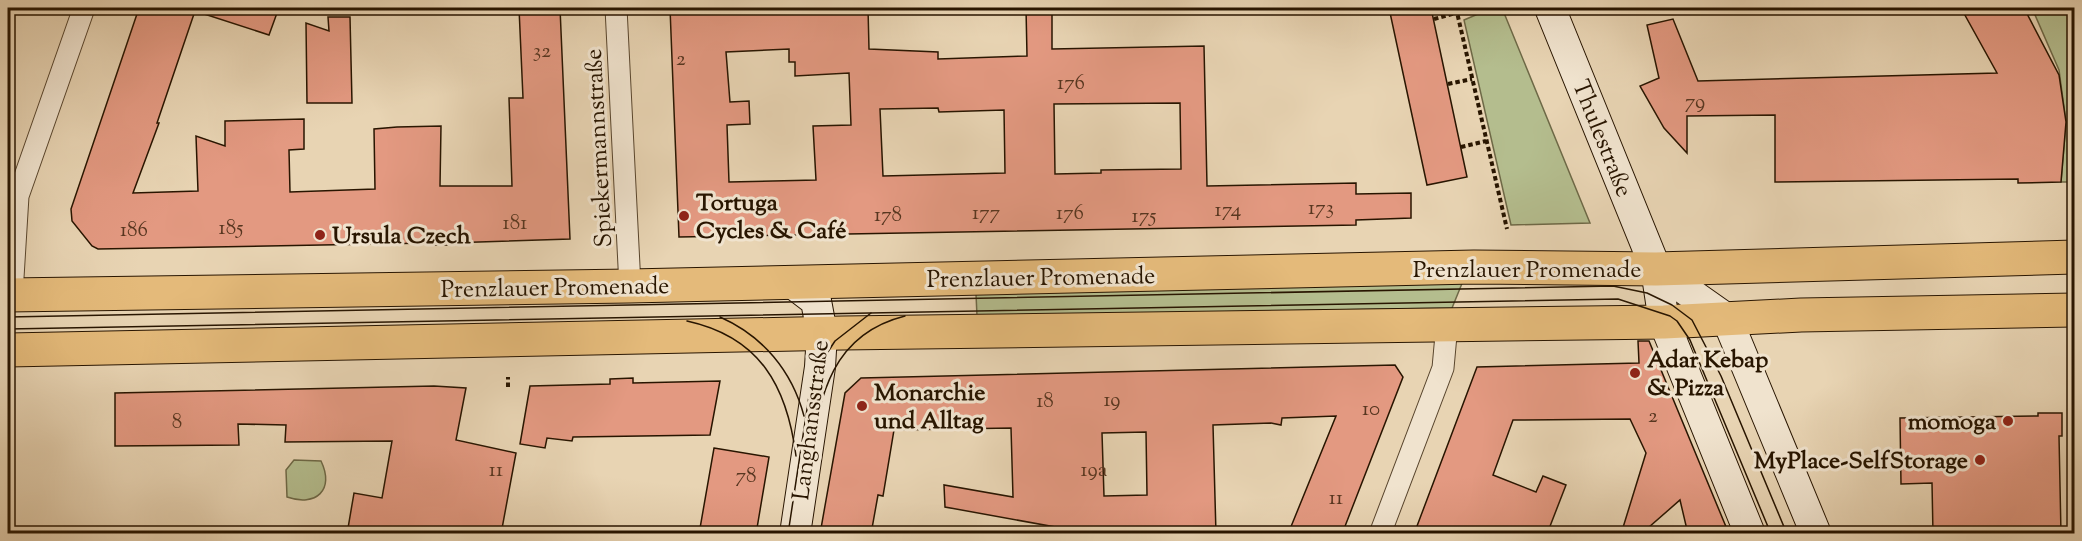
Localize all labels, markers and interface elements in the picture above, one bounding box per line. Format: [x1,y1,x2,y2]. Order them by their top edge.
house number: 32 [533,37,551,67]
house number: 2 [676,45,686,75]
street label: Spiekermannstraße [578,48,622,248]
house number: 176 [1057,69,1085,99]
street label: Thulestraße [1562,75,1640,202]
house number: 79 [1685,88,1705,118]
place label: Tortuga Cycles & Café [696,187,846,249]
house number: 173 [1308,194,1334,224]
house number: 174 [1215,196,1241,226]
house number: 177 [972,199,1001,229]
house number: 176 [1056,199,1084,229]
house number: 178 [874,201,902,231]
house number: 175 [1132,202,1156,232]
house number: 181 [503,209,527,239]
marker: Tortuga Cycles & Café [677,209,691,223]
house number: 185 [219,214,243,244]
house number: 186 [120,216,148,246]
place label: Ursula Czech [332,220,472,254]
marker: Ursula Czech [313,228,327,242]
street label: Prenzlauer Promenade [1413,254,1641,288]
street label: Prenzlauer Promenade [926,260,1156,298]
street label: Prenzlauer Promenade [440,270,670,308]
street label: Langhansstraße [785,338,839,502]
place label: Adar Kebap & Pizza [1647,344,1768,406]
marker: Adar Kebap & Pizza [1628,366,1642,380]
place label: Monarchie und Alltag [874,377,985,439]
house number: 19 [1103,386,1121,416]
house number: 18 [1036,387,1054,417]
house number: 10 [1362,395,1380,425]
marker: Monarchie und Alltag [855,399,869,413]
house number: 2 [1648,402,1658,432]
place label: momoga [1908,406,1997,440]
house number: 8 [172,408,182,438]
marker: momoga [2001,414,2015,428]
place label: MyPlace-SelfStorage [1754,445,1968,479]
marker: MyPlace-SelfStorage [1973,453,1987,467]
house number: 11 [489,456,503,486]
house number: 19a [1081,456,1108,486]
house number: 78 [735,462,757,492]
house number: 11 [1329,484,1343,514]

